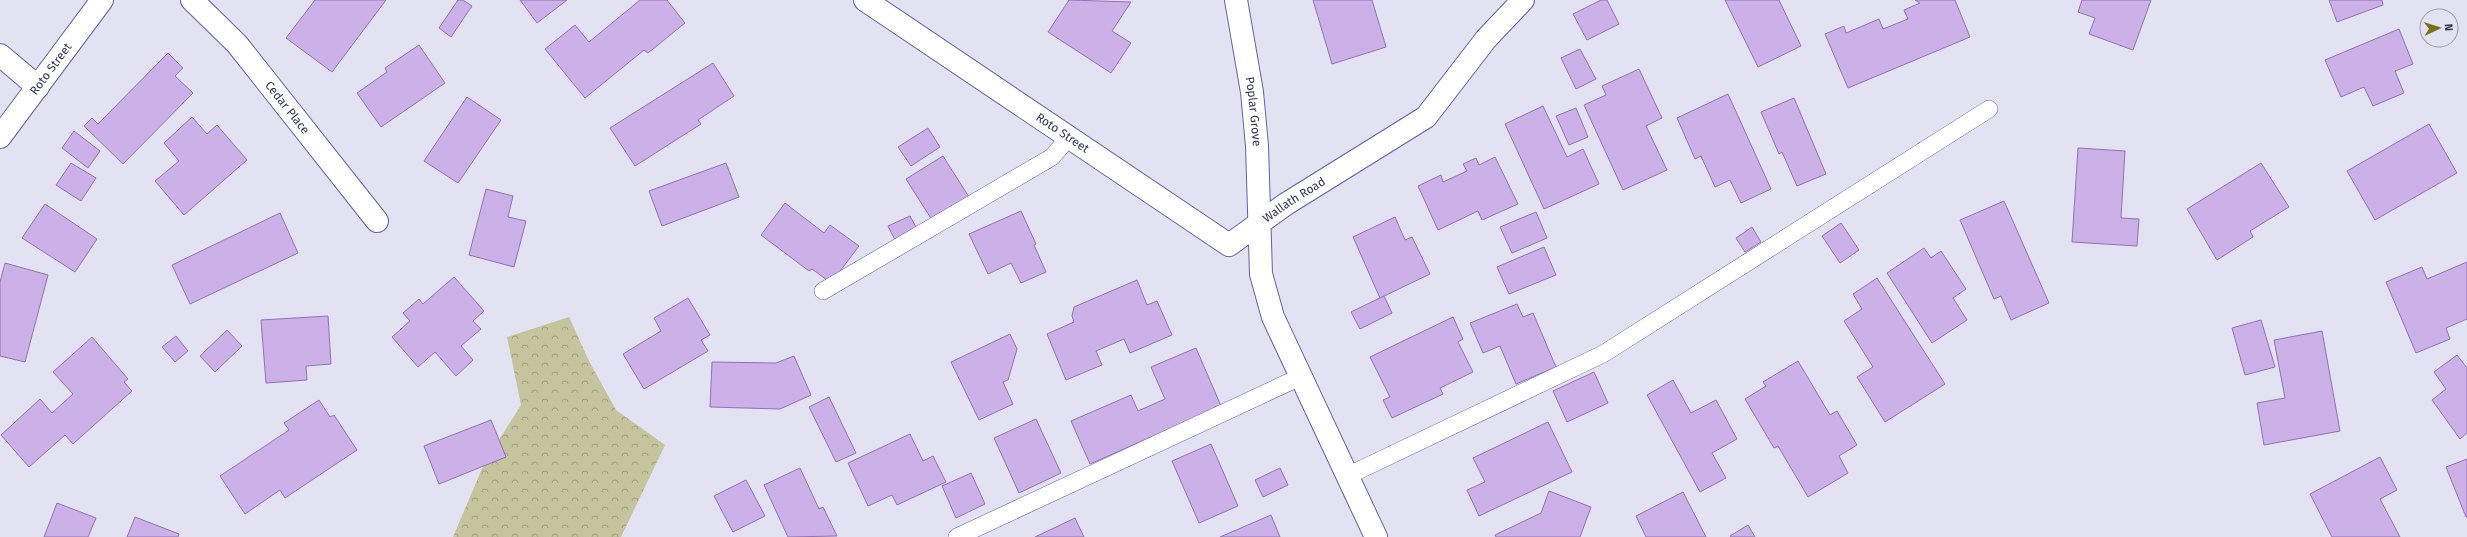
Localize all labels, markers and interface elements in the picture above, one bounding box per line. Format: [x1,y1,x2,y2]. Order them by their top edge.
north arrow [2419,8,2459,48]
text: N [2442,23,2455,31]
street label: Roto Street [27,40,75,97]
street label: Poplar Grove [1242,76,1264,147]
street label: Cedar Place [262,78,312,137]
street label: Roto Street [1033,110,1092,156]
street label: Wallath Road [1260,174,1328,225]

